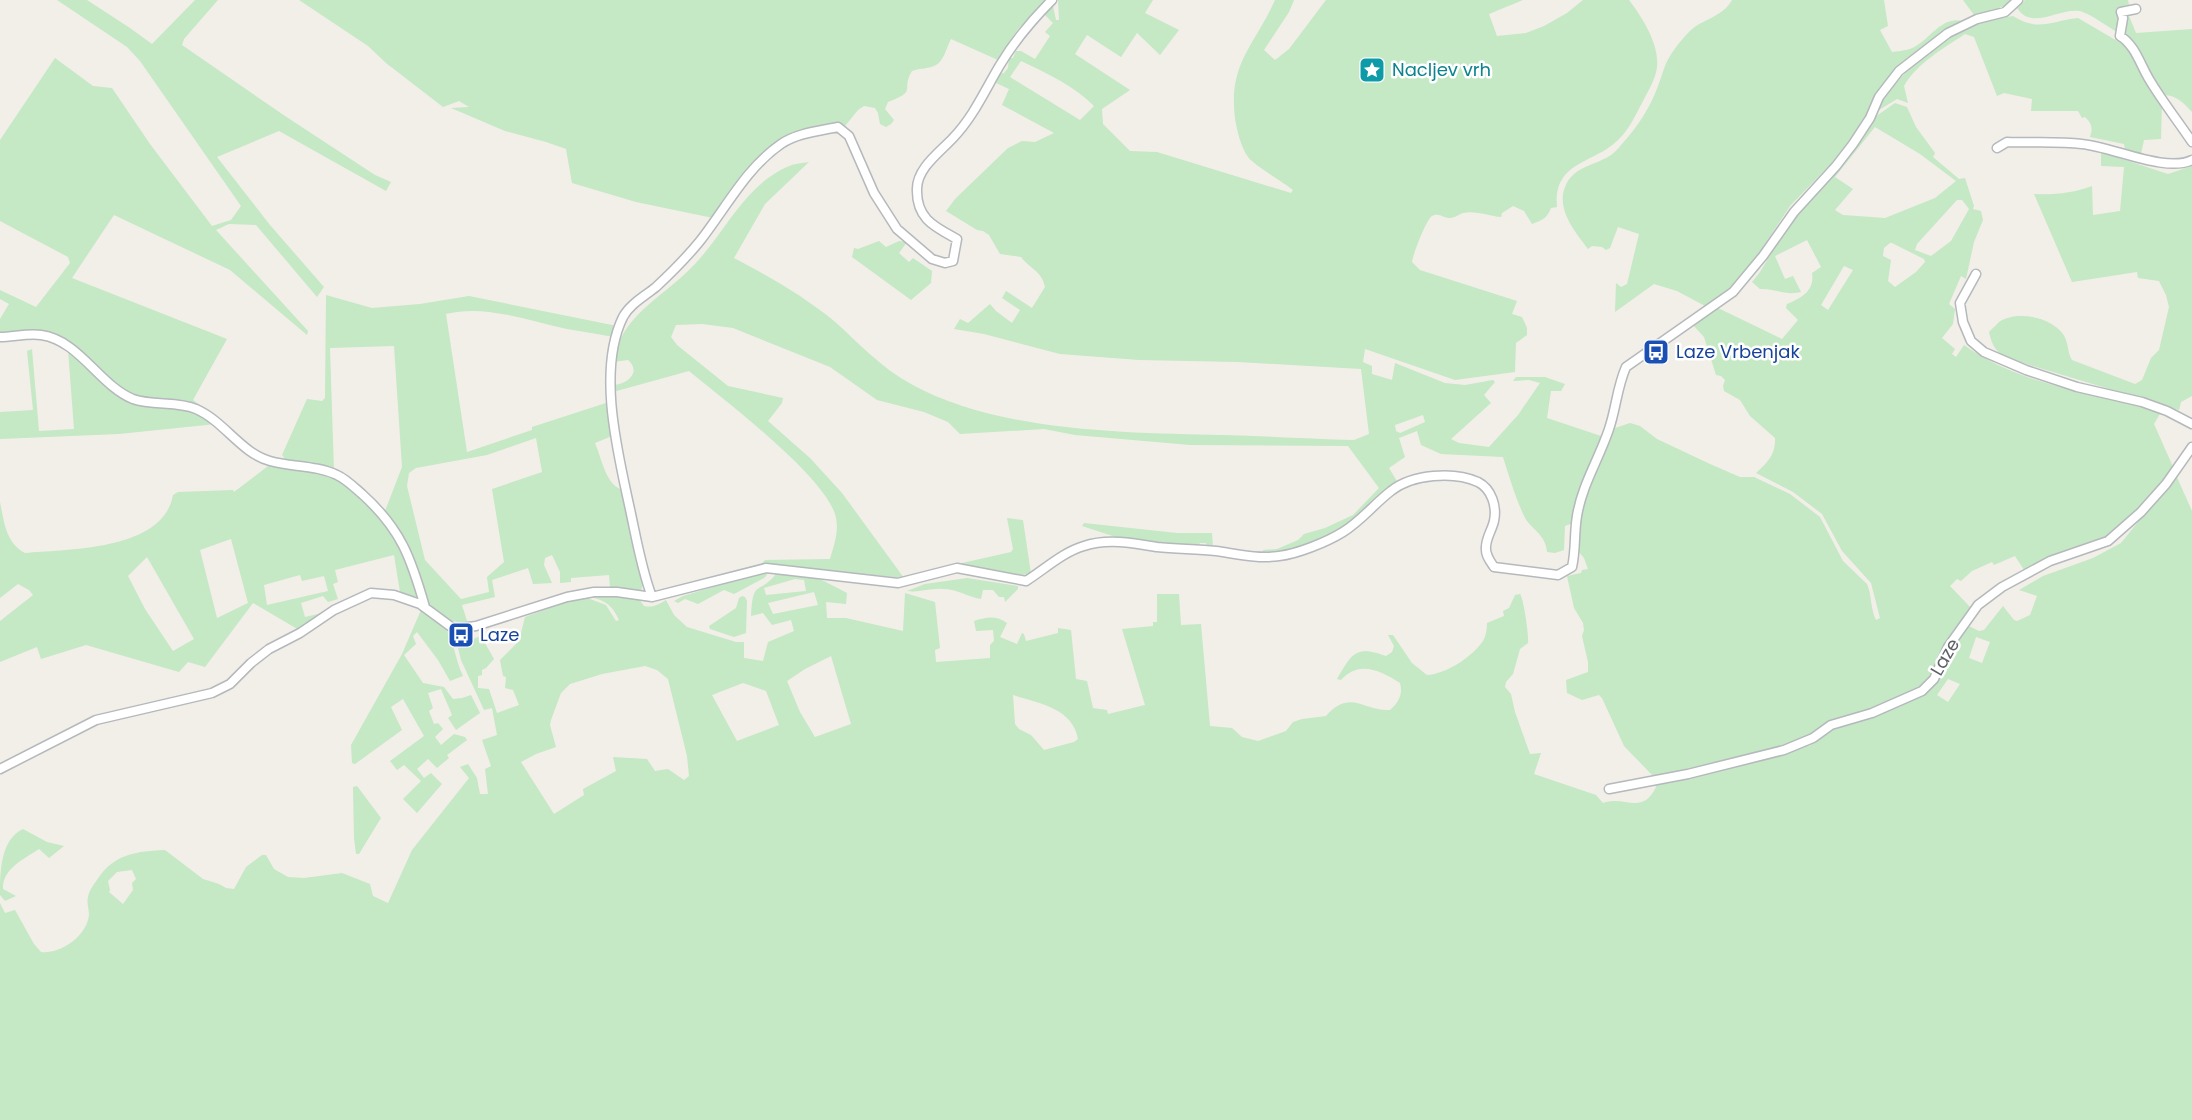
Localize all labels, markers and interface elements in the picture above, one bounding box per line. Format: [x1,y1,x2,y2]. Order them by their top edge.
place icon: Nacljev vrh [1357,55,1387,85]
place label: Nacljev vrh [1392,57,1491,82]
bus stop icon: Laze Vrbenjak [1641,337,1671,367]
place label: Laze Vrbenjak [1676,339,1800,364]
bus stop icon: Laze [446,620,476,650]
place label: Laze [480,622,519,647]
street label: Laze [1924,633,1965,680]

